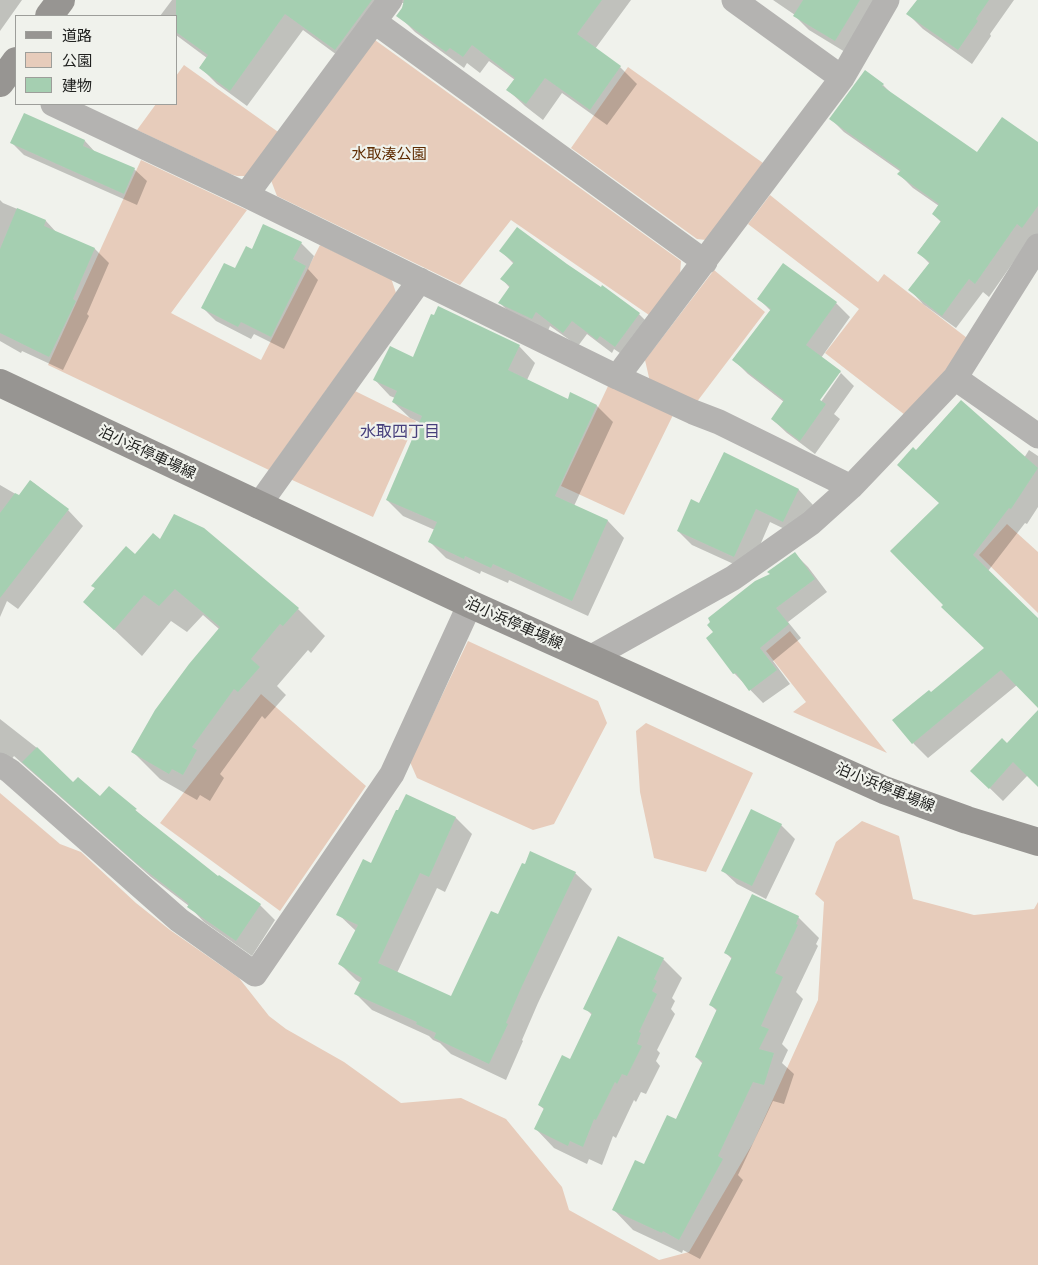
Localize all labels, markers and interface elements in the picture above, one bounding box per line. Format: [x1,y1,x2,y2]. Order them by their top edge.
legend [15,15,178,105]
text: 道路 [62,25,92,45]
text: 公園 [62,50,92,70]
text: 建物 [62,75,92,95]
park label: 水取湊公園 [352,146,426,164]
district label: 水取四丁目 [360,422,440,442]
street label: 泊小浜停車場線 [96,423,198,483]
street label: 泊小浜停車場線 [462,594,566,654]
street label: 泊小浜停車場線 [833,760,937,816]

